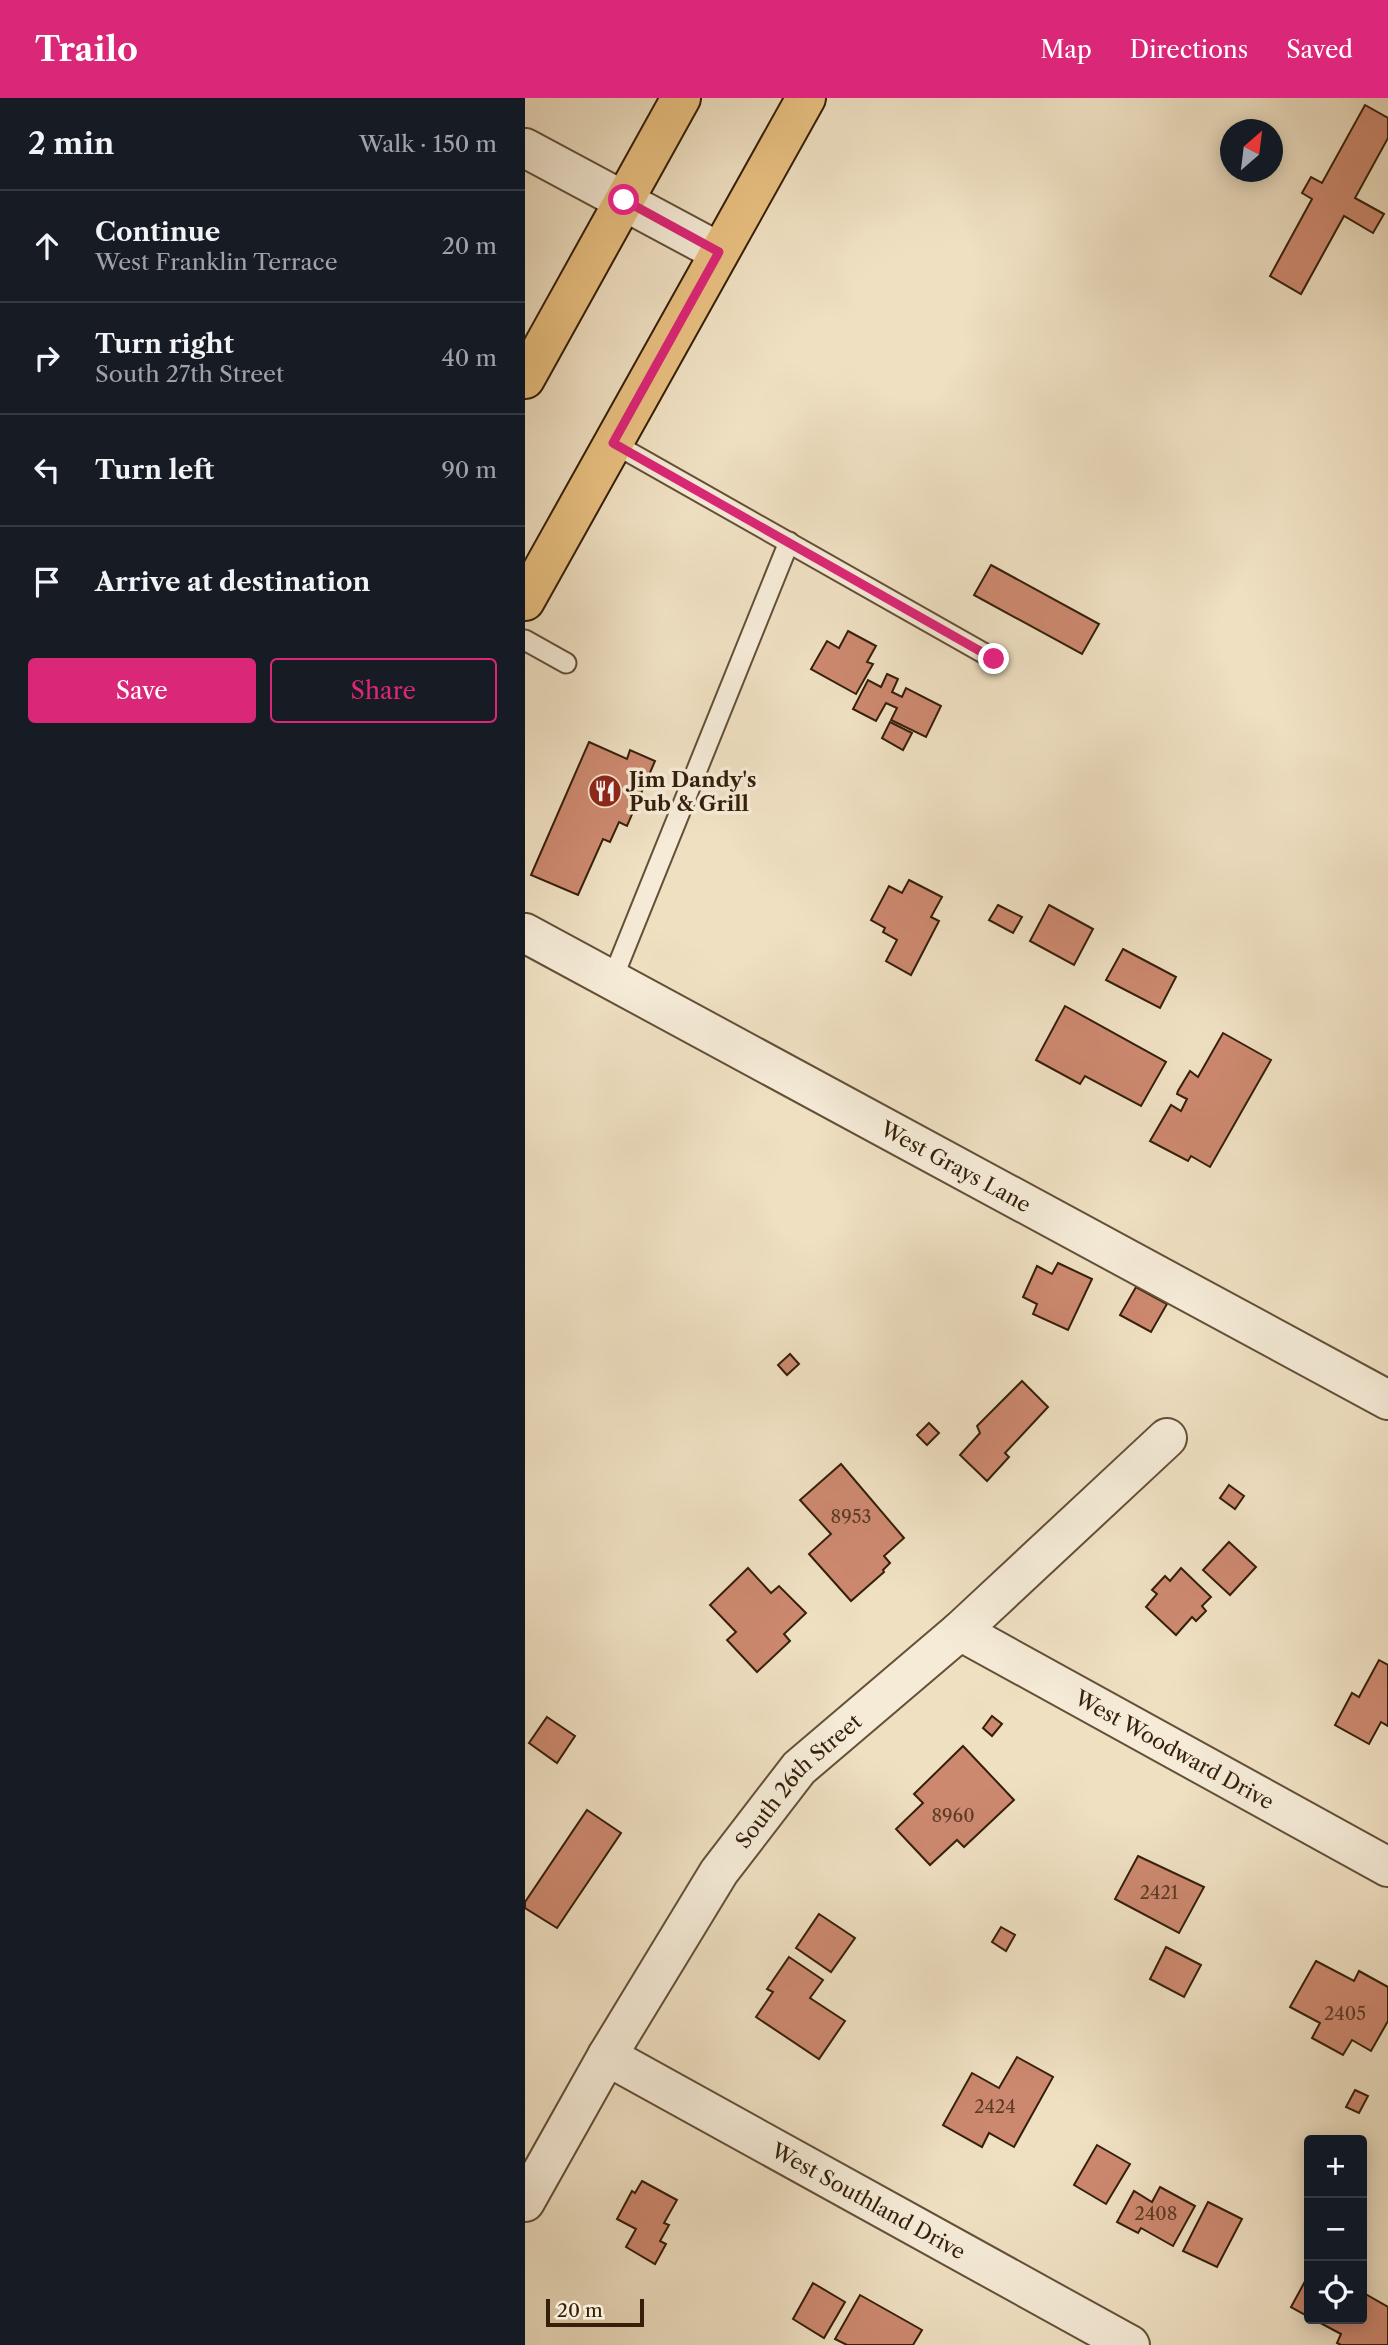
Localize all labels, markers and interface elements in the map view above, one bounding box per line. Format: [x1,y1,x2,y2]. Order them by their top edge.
text: Trailo [35,29,138,70]
text: Map [1040,35,1092,64]
text: Directions [1130,35,1248,64]
text: Saved [1286,35,1353,64]
north arrow [1220,119,1283,182]
text: 2 min [28,125,114,162]
text: Walk · 150 m [359,130,497,158]
route start [608,184,639,215]
text: Continue [95,216,220,248]
icon: ahead [28,227,66,265]
text: 20 m [442,232,497,260]
text: West Franklin Terrace [95,248,338,276]
text: Turn right [95,328,234,360]
icon: right [28,339,66,377]
text: 40 m [442,344,497,372]
text: South 27th Street [95,360,284,388]
icon: left [28,451,66,489]
text: Turn left [95,454,214,486]
text: 90 m [441,456,497,484]
icon: arrive [28,563,66,601]
text: Arrive at destination [95,566,370,598]
route end [978,643,1009,674]
button: Save [28,658,256,723]
button: Share [270,658,497,723]
place label: Jim Dandy's Pub & Grill [625,767,757,816]
restaurant icon: Jim Dandy's Pub & Grill [586,772,624,810]
street label: West Grays Lane [876,1115,1035,1217]
house number: 8953 [831,1506,871,1528]
street label: West Woodward Drive [1070,1684,1278,1814]
street label: South 26th Street [730,1708,866,1853]
house number: 8960 [931,1805,975,1827]
house number: 2421 [1140,1882,1179,1904]
house number: 2405 [1324,2003,1366,2025]
house number: 2424 [974,2096,1016,2118]
map controls [1304,2135,1367,2324]
button: + [1304,2135,1367,2198]
street label: West Southland Drive [767,2137,970,2264]
button: − [1304,2198,1367,2261]
house number: 2408 [1135,2203,1177,2225]
button: locate [1304,2261,1367,2324]
scale bar [546,2296,644,2328]
text: 20 m [557,2299,603,2322]

